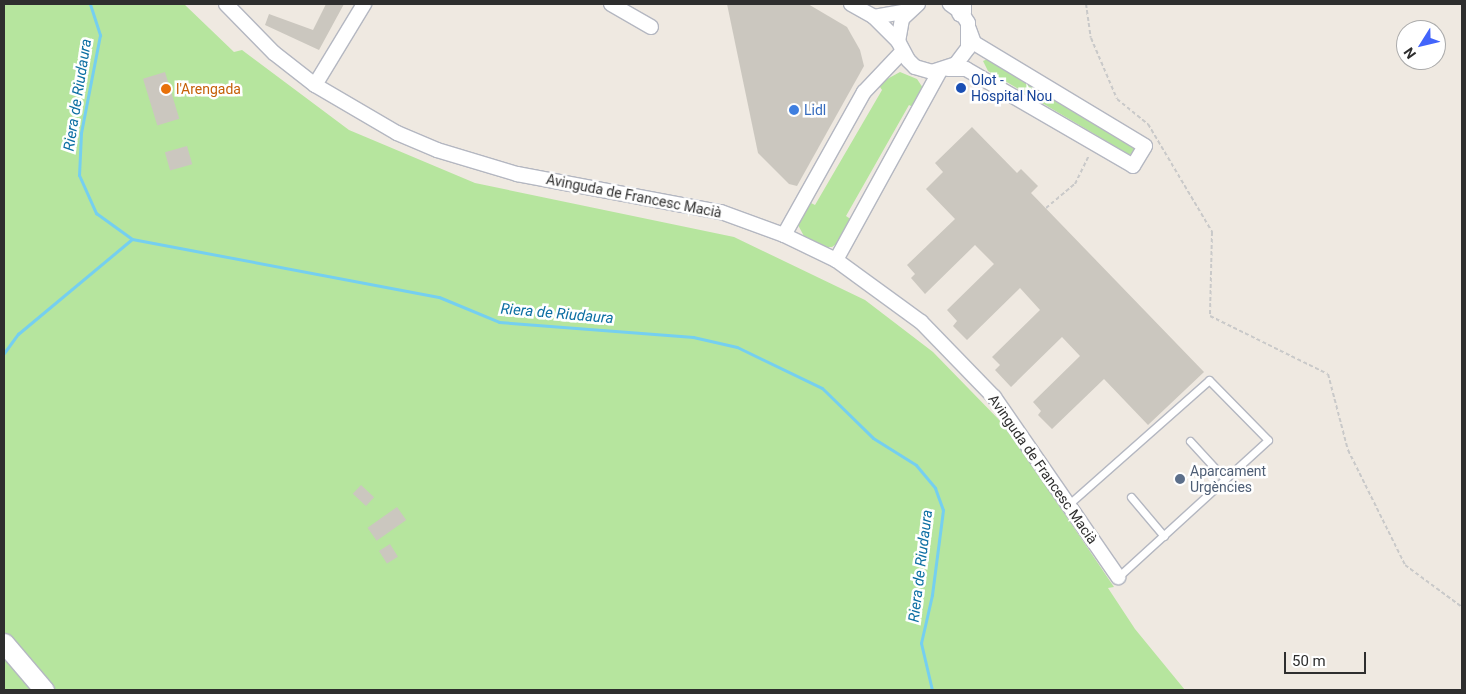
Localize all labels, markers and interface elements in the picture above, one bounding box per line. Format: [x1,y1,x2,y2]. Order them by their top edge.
north arrow [1396,20,1446,70]
water label: Riera de Riudaura [60,38,96,152]
text: N [1400,45,1419,62]
place label: Olot - Hospital Nou [971,72,1052,104]
place label: l'Arengada [176,81,241,97]
marker: Olot - Hospital Nou [955,82,967,94]
marker: l'Arengada [160,83,172,95]
place label: Lidl [804,102,826,118]
marker: Lidl [788,104,800,116]
street label: Avinguda de Francesc Macià [545,171,723,221]
water label: Riera de Riudaura [500,300,614,328]
street label: Avinguda de Francesc Macià [985,391,1101,547]
place label: Aparcament Urgències [1190,463,1266,496]
marker: Aparcament Urgències [1174,473,1186,485]
water label: Riera de Riudaura [905,509,937,623]
scale bar [1286,642,1368,674]
text: 50 m [1292,652,1326,670]

